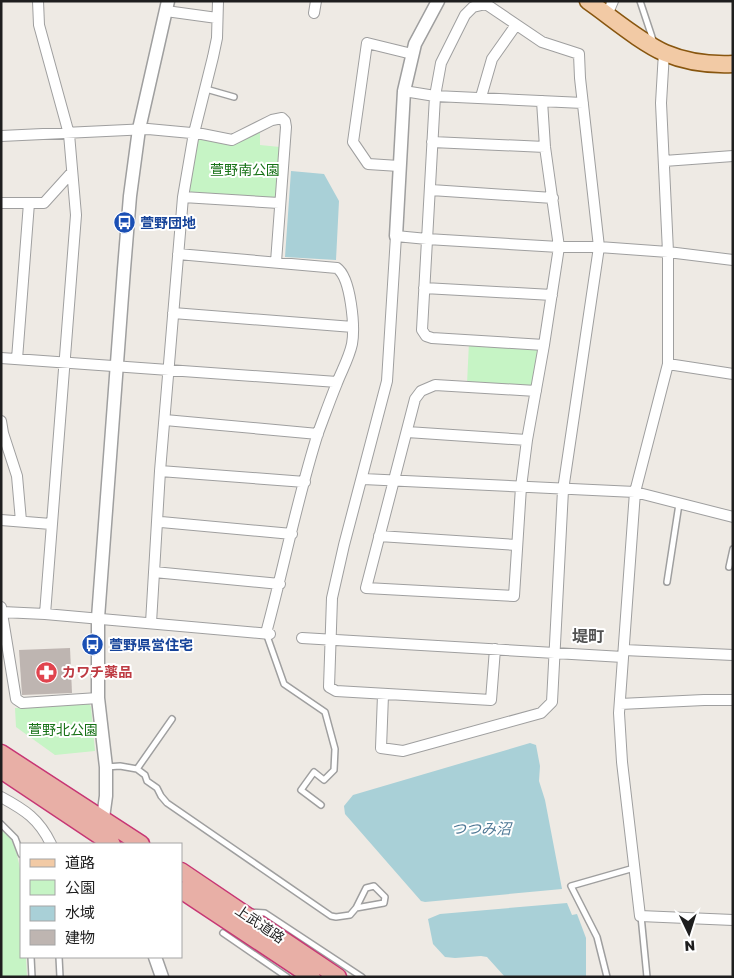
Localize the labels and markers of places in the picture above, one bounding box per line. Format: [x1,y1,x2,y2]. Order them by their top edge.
bus stop icon: 萱野団地 [112,211,136,235]
place label: 萱野団地 [140,214,196,231]
bus stop icon: 萱野県営住宅 [81,633,105,657]
place label: 萱野県営住宅 [109,636,193,653]
pharmacy icon: カワチ薬品 [34,660,58,684]
place label: カワチ薬品 [62,663,132,680]

